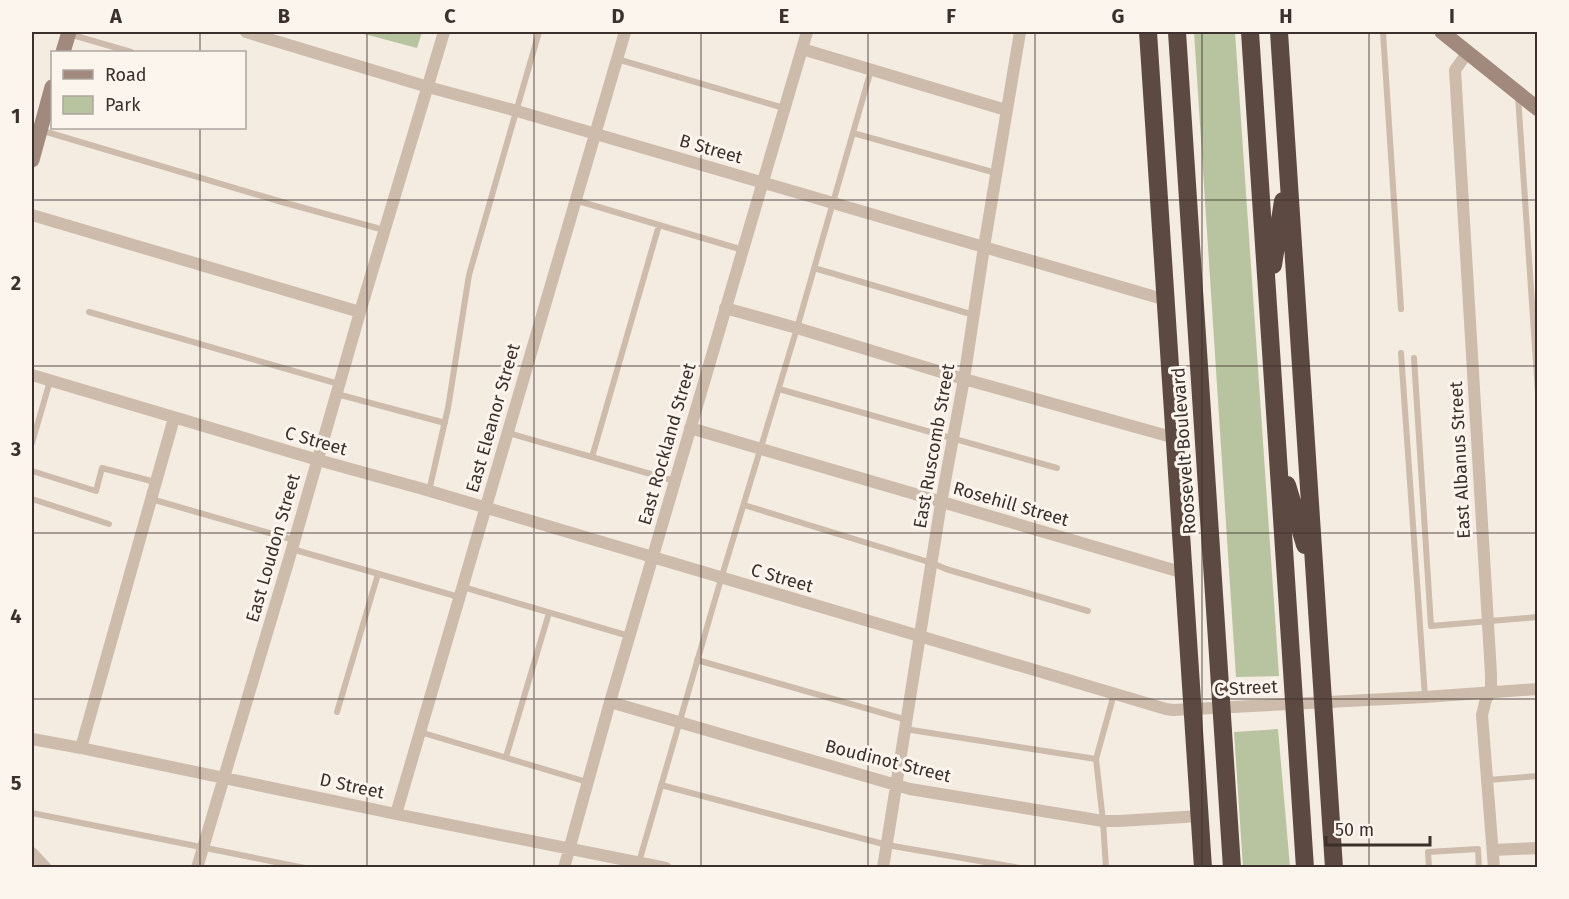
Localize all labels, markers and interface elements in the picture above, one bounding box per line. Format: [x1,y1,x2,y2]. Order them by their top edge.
text: A [109,4,123,28]
text: B [278,4,290,28]
text: C [444,4,456,28]
text: D [611,4,625,28]
text: E [779,4,789,28]
text: F [946,4,956,28]
text: G [1112,4,1124,28]
text: H [1279,4,1293,28]
text: I [1449,4,1455,28]
legend [51,51,246,129]
text: Road [105,64,147,86]
text: Park [105,94,141,116]
text: 1 [11,104,21,128]
street label: B Street [677,130,746,169]
text: 2 [11,271,21,295]
street label: East Eleanor Street [461,340,525,495]
street label: East Rockland Street [633,360,701,528]
street label: East Ruscomb Street [909,361,959,530]
street label: Roosevelt Boulevard [1167,367,1201,535]
street label: East Albanus Street [1445,380,1475,539]
street label: C Street [282,422,350,460]
text: 3 [10,437,21,461]
street label: East Loudon Street [241,471,305,625]
street label: Rosehill Street [951,477,1072,531]
street label: C Street [748,559,816,597]
text: 4 [10,604,22,628]
street label: C Street [1214,675,1279,701]
street label: Boudinot Street [823,735,954,787]
street label: D Street [318,768,387,804]
text: 5 [11,771,22,795]
scale bar [1326,809,1430,847]
text: 50 m [1335,819,1374,841]

